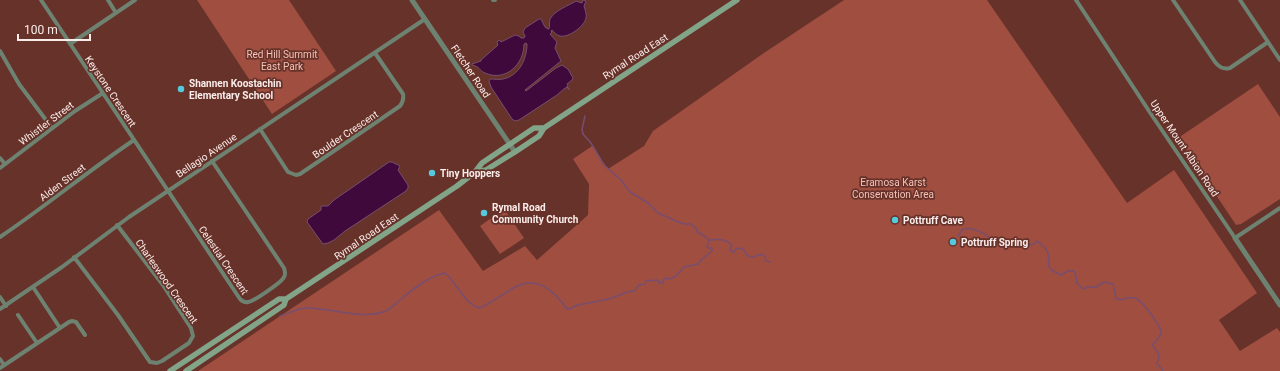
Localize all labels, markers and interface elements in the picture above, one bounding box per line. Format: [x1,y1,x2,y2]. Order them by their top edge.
scale bar [18,16,90,42]
text: 100 m [24,23,58,37]
street label: Rymal Road East [601,31,670,81]
street label: Fletcher Road [449,43,492,100]
park label: Red Hill Summit East Park [246,49,318,72]
street label: Keystone Crescent [83,54,138,129]
place label: Shannen Koostachin Elementary School [189,78,282,101]
marker: Shannen Koostachin Elementary School [176,84,186,94]
street label: Upper Mount Albion Road [1148,98,1221,199]
street label: Whistler Street [17,99,76,147]
street label: Boulder Crescent [311,109,380,160]
street label: Bellagio Avenue [174,131,239,180]
street label: Alden Street [37,162,87,203]
marker: Tiny Hoppers [427,168,437,178]
place label: Tiny Hoppers [440,168,500,179]
park label: Eramosa Karst Conservation Area [852,177,934,200]
place label: Rymal Road Community Church [492,202,579,225]
marker: Rymal Road Community Church [479,208,489,218]
street label: Rymal Road East [332,211,400,262]
marker: Pottruff Cave [890,215,900,225]
place label: Pottruff Cave [903,215,964,226]
street label: Celestial Crescent [197,224,251,297]
street label: Charleswood Crescent [133,237,200,326]
marker: Pottruff Spring [948,237,958,247]
place label: Pottruff Spring [961,237,1028,248]

